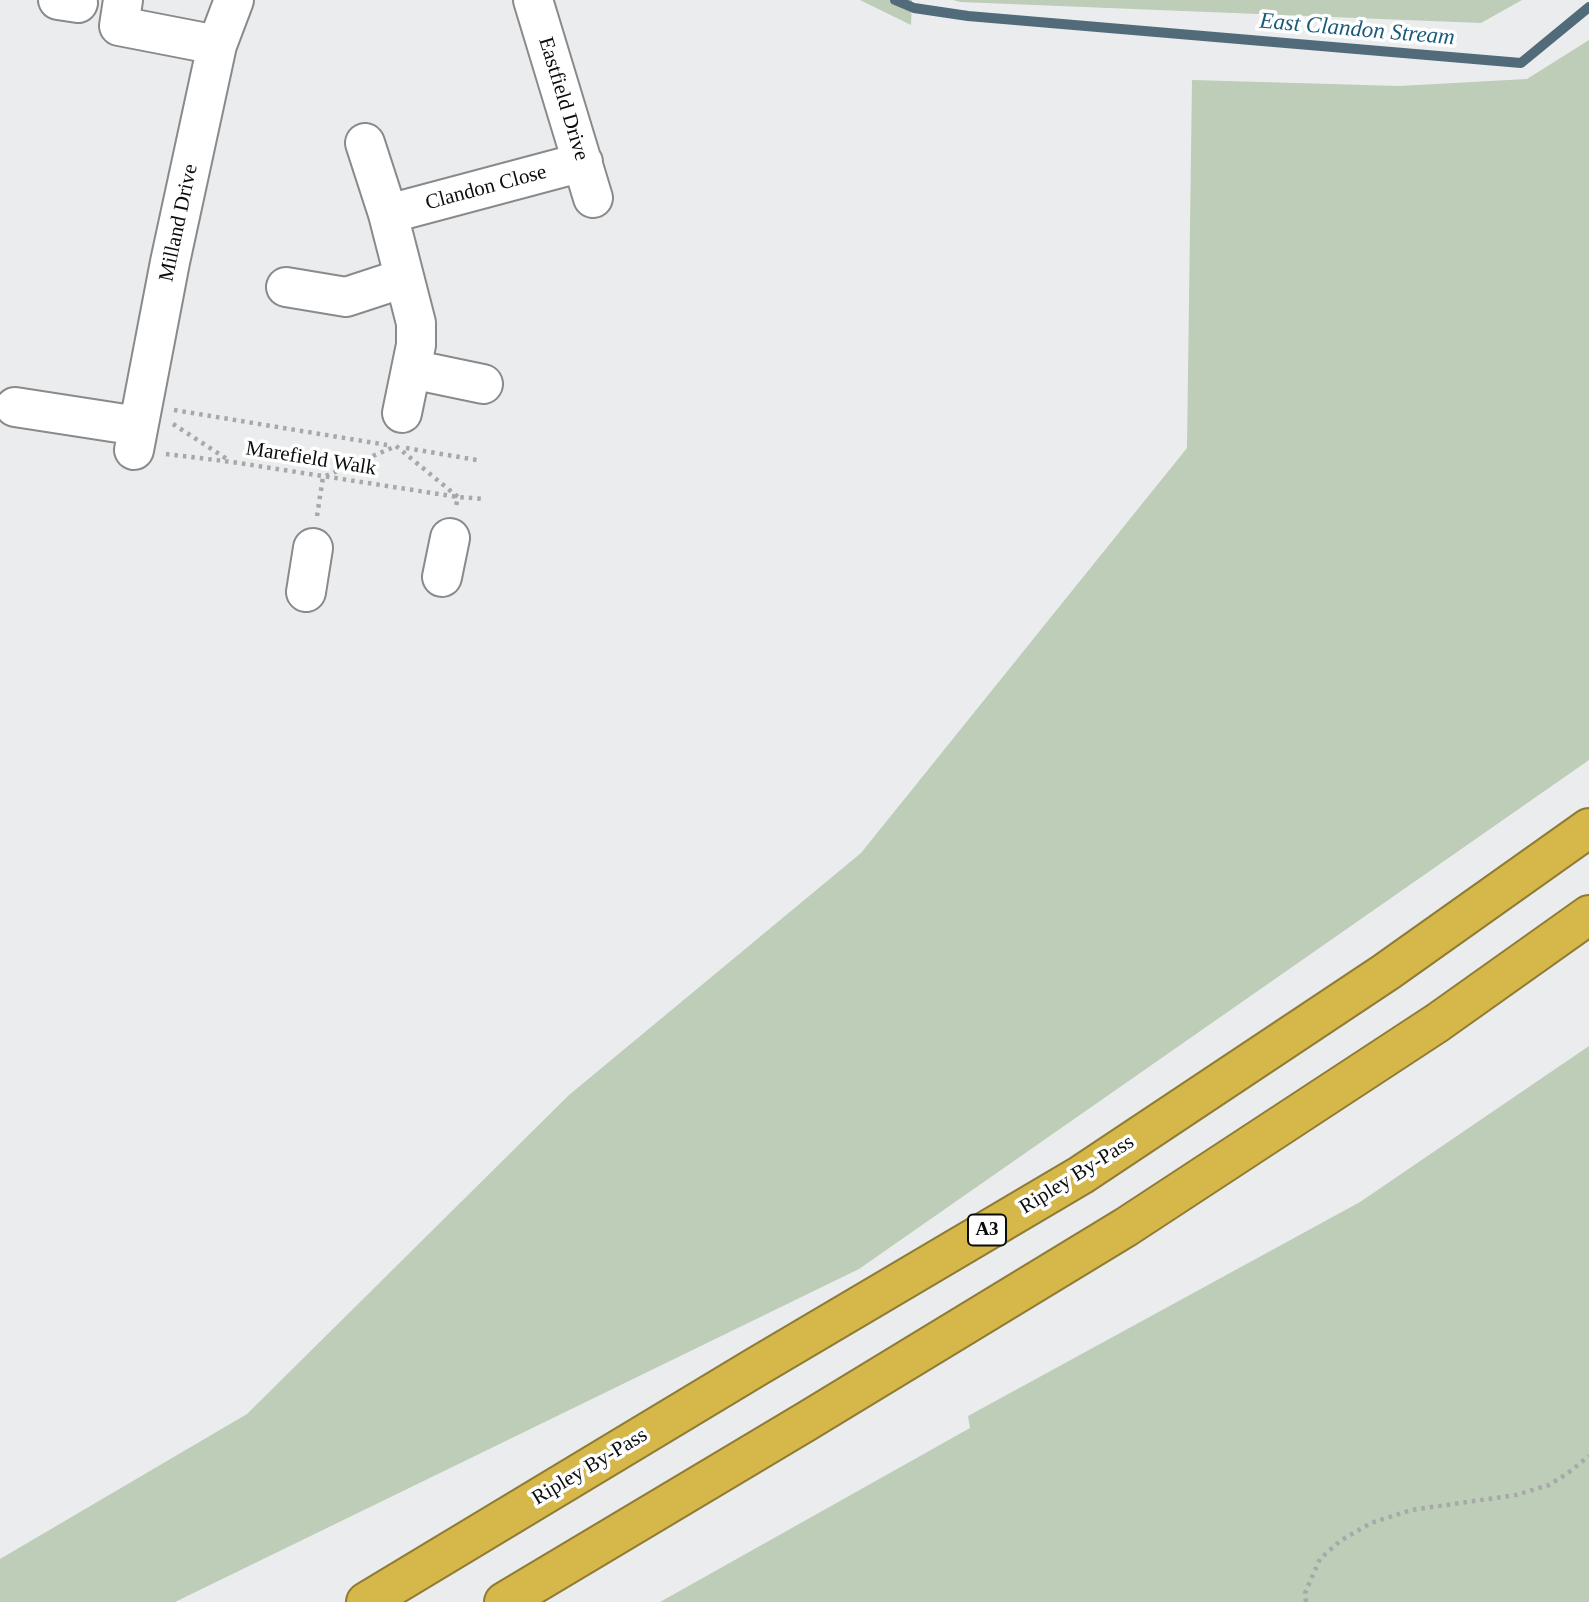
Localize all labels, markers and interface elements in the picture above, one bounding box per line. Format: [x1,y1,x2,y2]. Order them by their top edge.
water label: East Clandon Stream [1258,8,1456,52]
street label: Eastfield Drive [532,34,594,164]
street label: Clandon Close [423,160,549,216]
street label: Milland Drive [154,162,204,284]
street label: Marefield Walk [244,436,378,482]
street label: Ripley By-Pass [1015,1130,1139,1220]
road number: A3 [968,1214,1006,1246]
street label: Ripley By-Pass [528,1423,652,1511]

